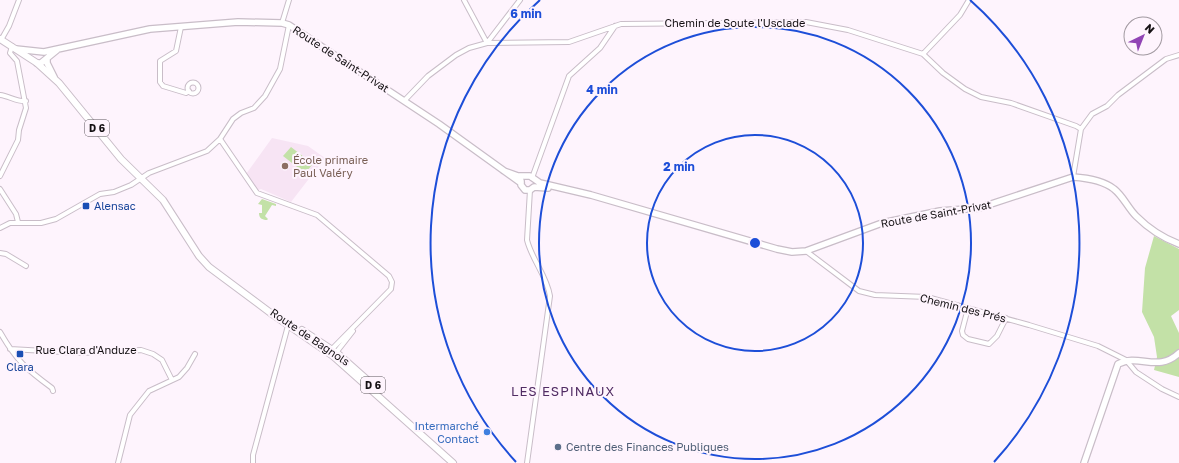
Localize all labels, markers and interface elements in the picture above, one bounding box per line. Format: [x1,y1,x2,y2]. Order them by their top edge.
text: 6 min [510,6,542,21]
street label: Chemin de Soute l'Usclade [665,16,805,29]
north arrow [1123,16,1163,56]
text: N [1143,21,1158,36]
street label: Route de Saint-Privat [291,23,392,95]
text: 4 min [586,82,618,97]
road number: D 6 [85,120,109,136]
place label: École primaire Paul Valéry [293,153,368,179]
text: 2 min [663,159,695,174]
marker: École primaire Paul Valéry [280,161,290,171]
street label: Route de Saint-Privat [880,197,992,230]
place label: Alensac [94,199,136,212]
marker: Alensac [81,201,91,211]
centre of rings [748,236,762,250]
street label: Chemin des Prés [919,291,1008,325]
street label: Route de Bagnols [268,305,353,368]
street label: Rue Clara d'Anduze [35,343,137,356]
marker: Clara [15,349,25,359]
place label: Clara [6,360,34,373]
road number: D 6 [361,377,385,393]
district label: LES ESPINAUX [511,383,615,399]
place label: Intermarché Contact [415,419,479,445]
marker: Intermarché Contact [482,427,492,437]
place label: Centre des Finances Publiques [566,440,729,453]
marker: Centre des Finances Publiques [553,442,563,452]

